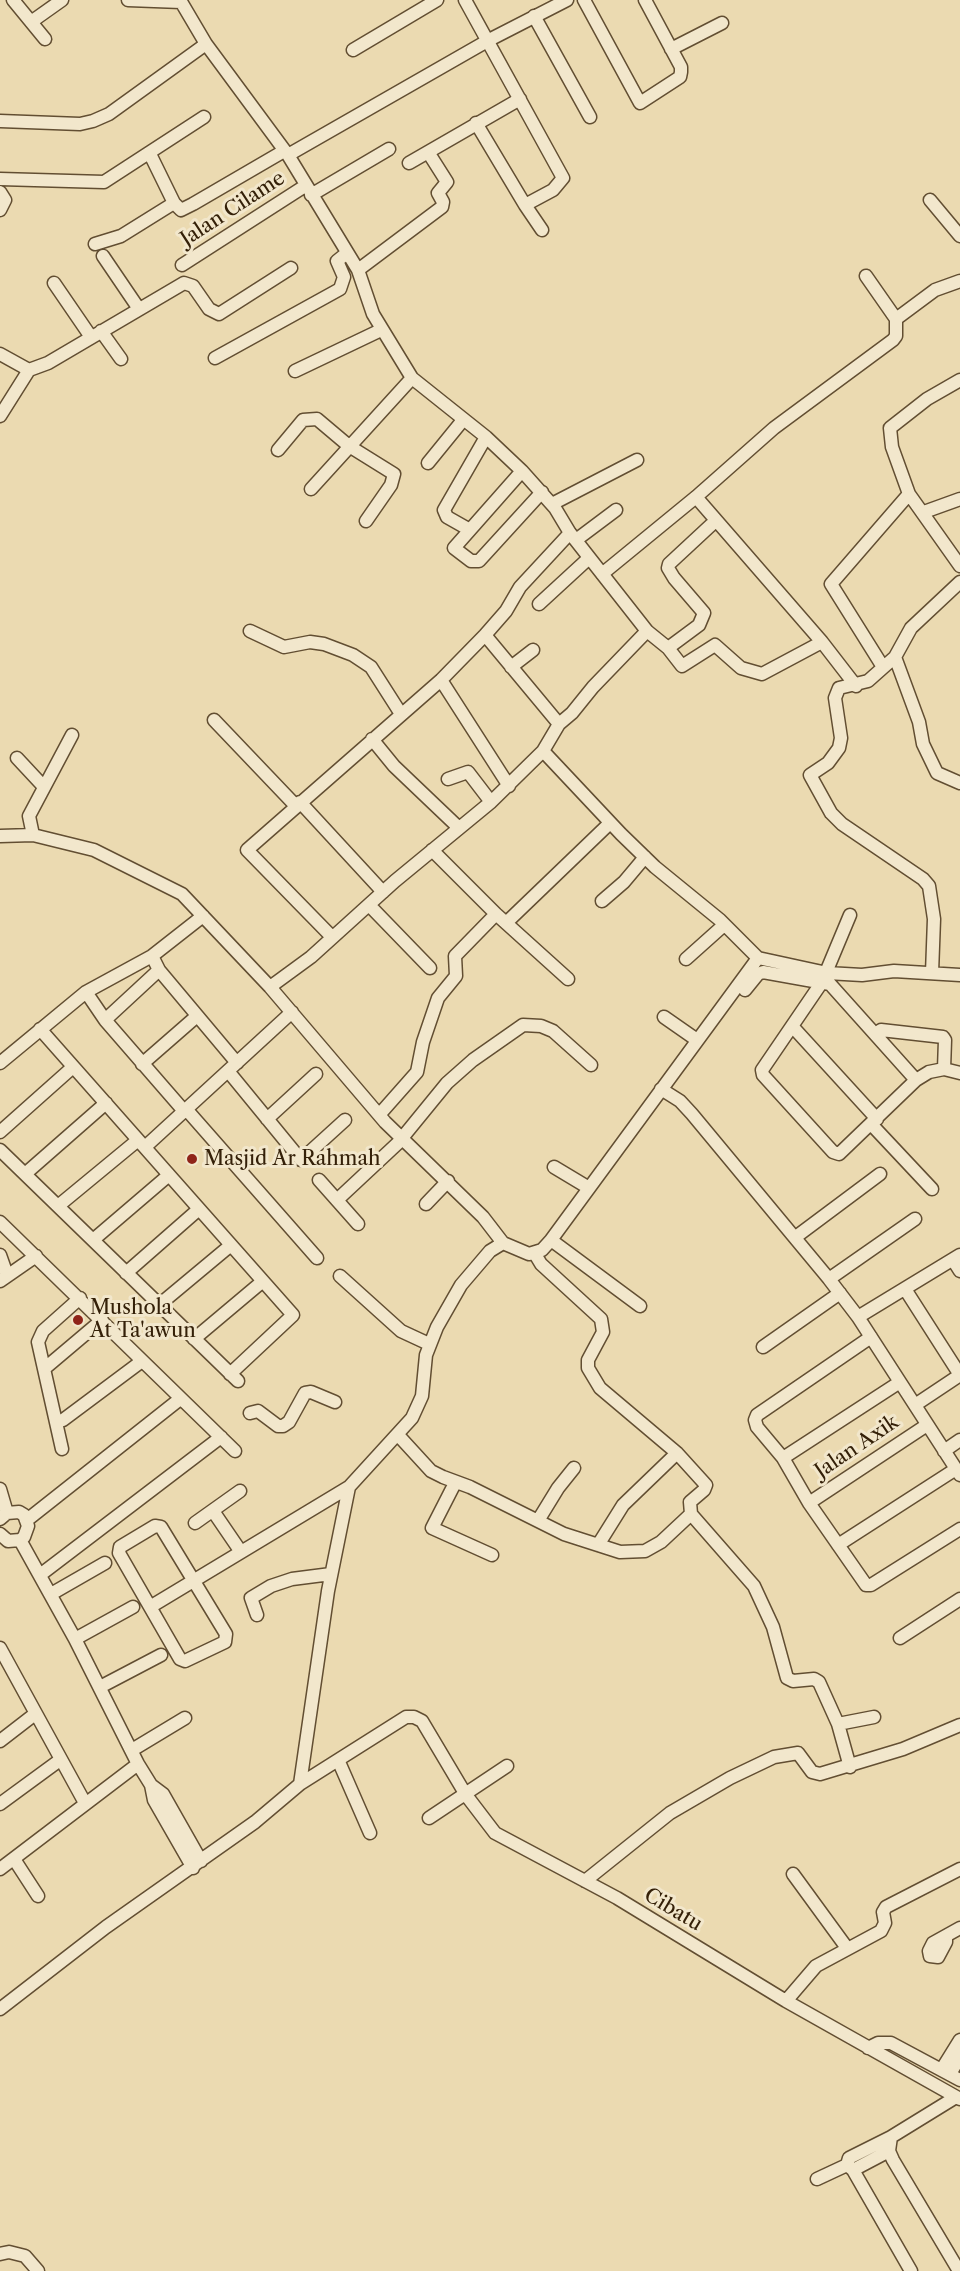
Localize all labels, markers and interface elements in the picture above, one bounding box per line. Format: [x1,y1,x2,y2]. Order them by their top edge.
street label: Jalan Cilame [176,166,290,252]
place label: Masjid Ar Rahmah [204,1147,381,1171]
marker: Masjid Ar Rahmah [185,1152,199,1166]
place label: Mushola At Ta'awun [90,1296,196,1343]
marker: Mushola At Ta'awun [71,1313,85,1327]
street label: Jalan Axik [811,1410,903,1484]
street label: Cibatu [640,1883,706,1937]

